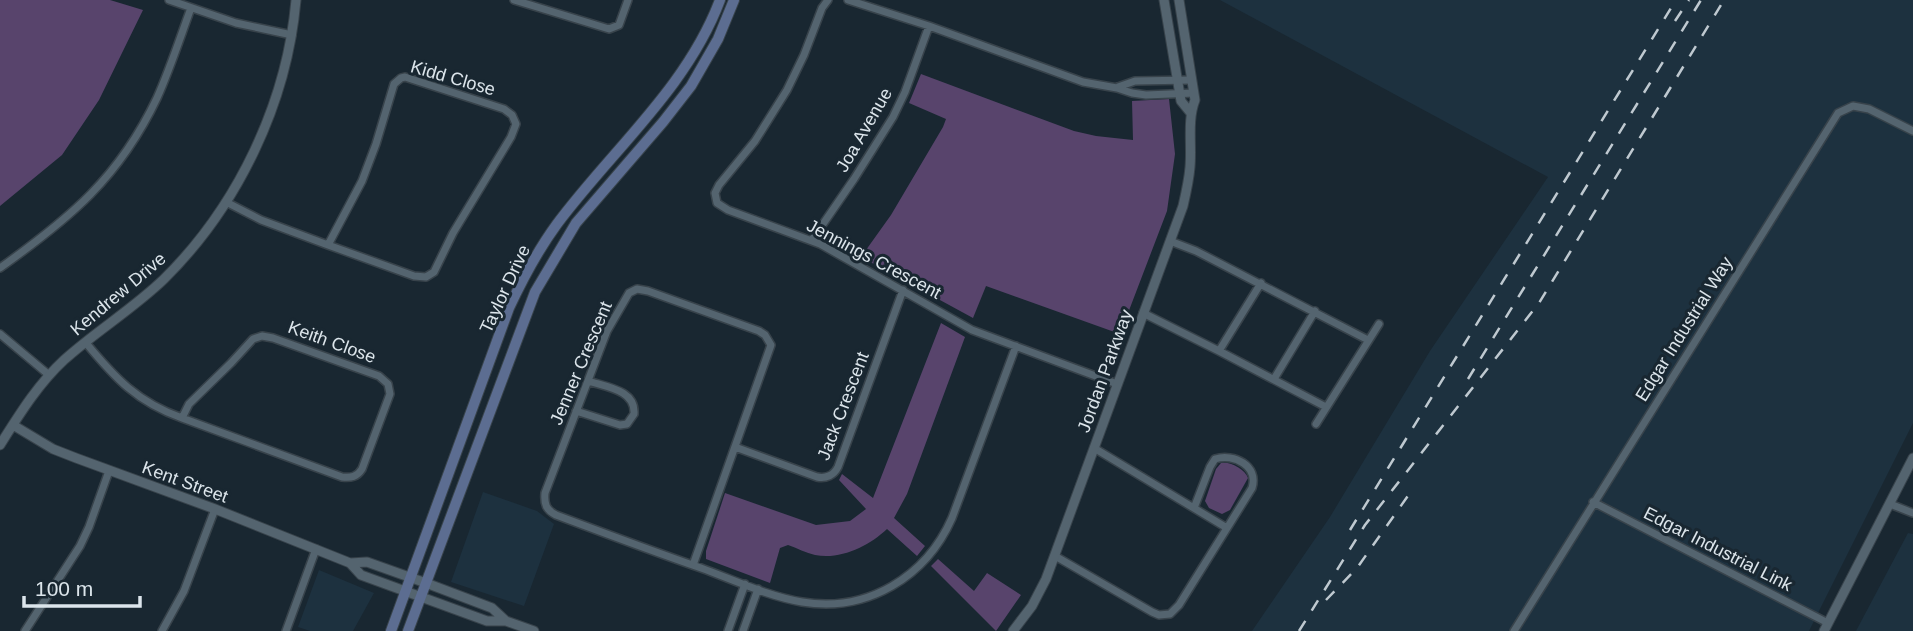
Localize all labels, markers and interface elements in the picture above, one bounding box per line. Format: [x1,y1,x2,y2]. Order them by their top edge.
street label: Kidd Close [408,56,498,100]
street label: Joa Avenue [832,84,896,176]
street label: Jennings Crescent [803,215,945,303]
street label: Taylor Drive [476,242,534,336]
street label: Kendrew Drive [66,248,170,340]
street label: Edgar Industrial Way [1631,253,1737,405]
street label: Jenner Crescent [546,298,616,428]
street label: Jordan Parkway [1074,307,1136,435]
street label: Keith Close [285,317,379,367]
street label: Jack Crescent [813,349,873,463]
street label: Kent Street [139,457,231,507]
street label: Edgar Industrial Link [1640,503,1797,596]
scale bar [24,564,140,608]
text: 100 m [35,577,93,600]

